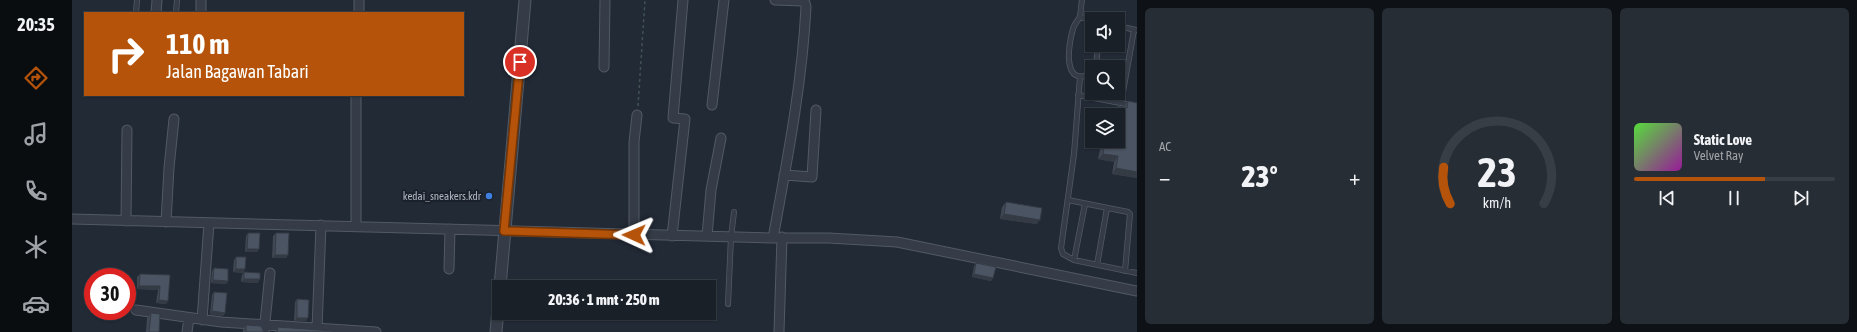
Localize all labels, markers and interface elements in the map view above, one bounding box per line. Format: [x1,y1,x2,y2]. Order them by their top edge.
map controls [1085,12,1125,148]
button: sound [1085,12,1125,52]
text: 20:35 [17,14,55,35]
icon: right [100,28,152,80]
text: 110 m [166,28,229,60]
pin [503,45,537,79]
icon: arrive [509,51,531,73]
button: search [1085,60,1125,100]
text: Jalan Bagawan Tabari [166,61,309,82]
icon: directions [22,64,50,92]
button: layers [1085,108,1125,148]
icon: music [22,120,50,148]
text: Static Love [1694,131,1752,148]
text: AC [1159,139,1171,154]
text: 23 [1477,148,1517,196]
text: Velvet Ray [1694,148,1743,163]
text: 23° [1241,159,1278,193]
text: − [1159,164,1170,190]
text: + [1349,164,1360,190]
icon: phone [22,177,50,205]
icon: previous [1656,187,1678,209]
icon: pause [1723,187,1745,209]
icon: next [1790,187,1812,209]
place label: kedai_sneakers.kdr [403,190,482,202]
marker: kedai_sneakers.kdr [484,191,494,201]
text: km/h [1483,195,1511,211]
position arrow [613,214,655,256]
icon: climate [22,233,50,261]
speed limit sign: 30 [84,268,136,320]
icon: car [22,290,50,318]
text: 20:36 · 1 mnt · 250 m [548,291,660,308]

